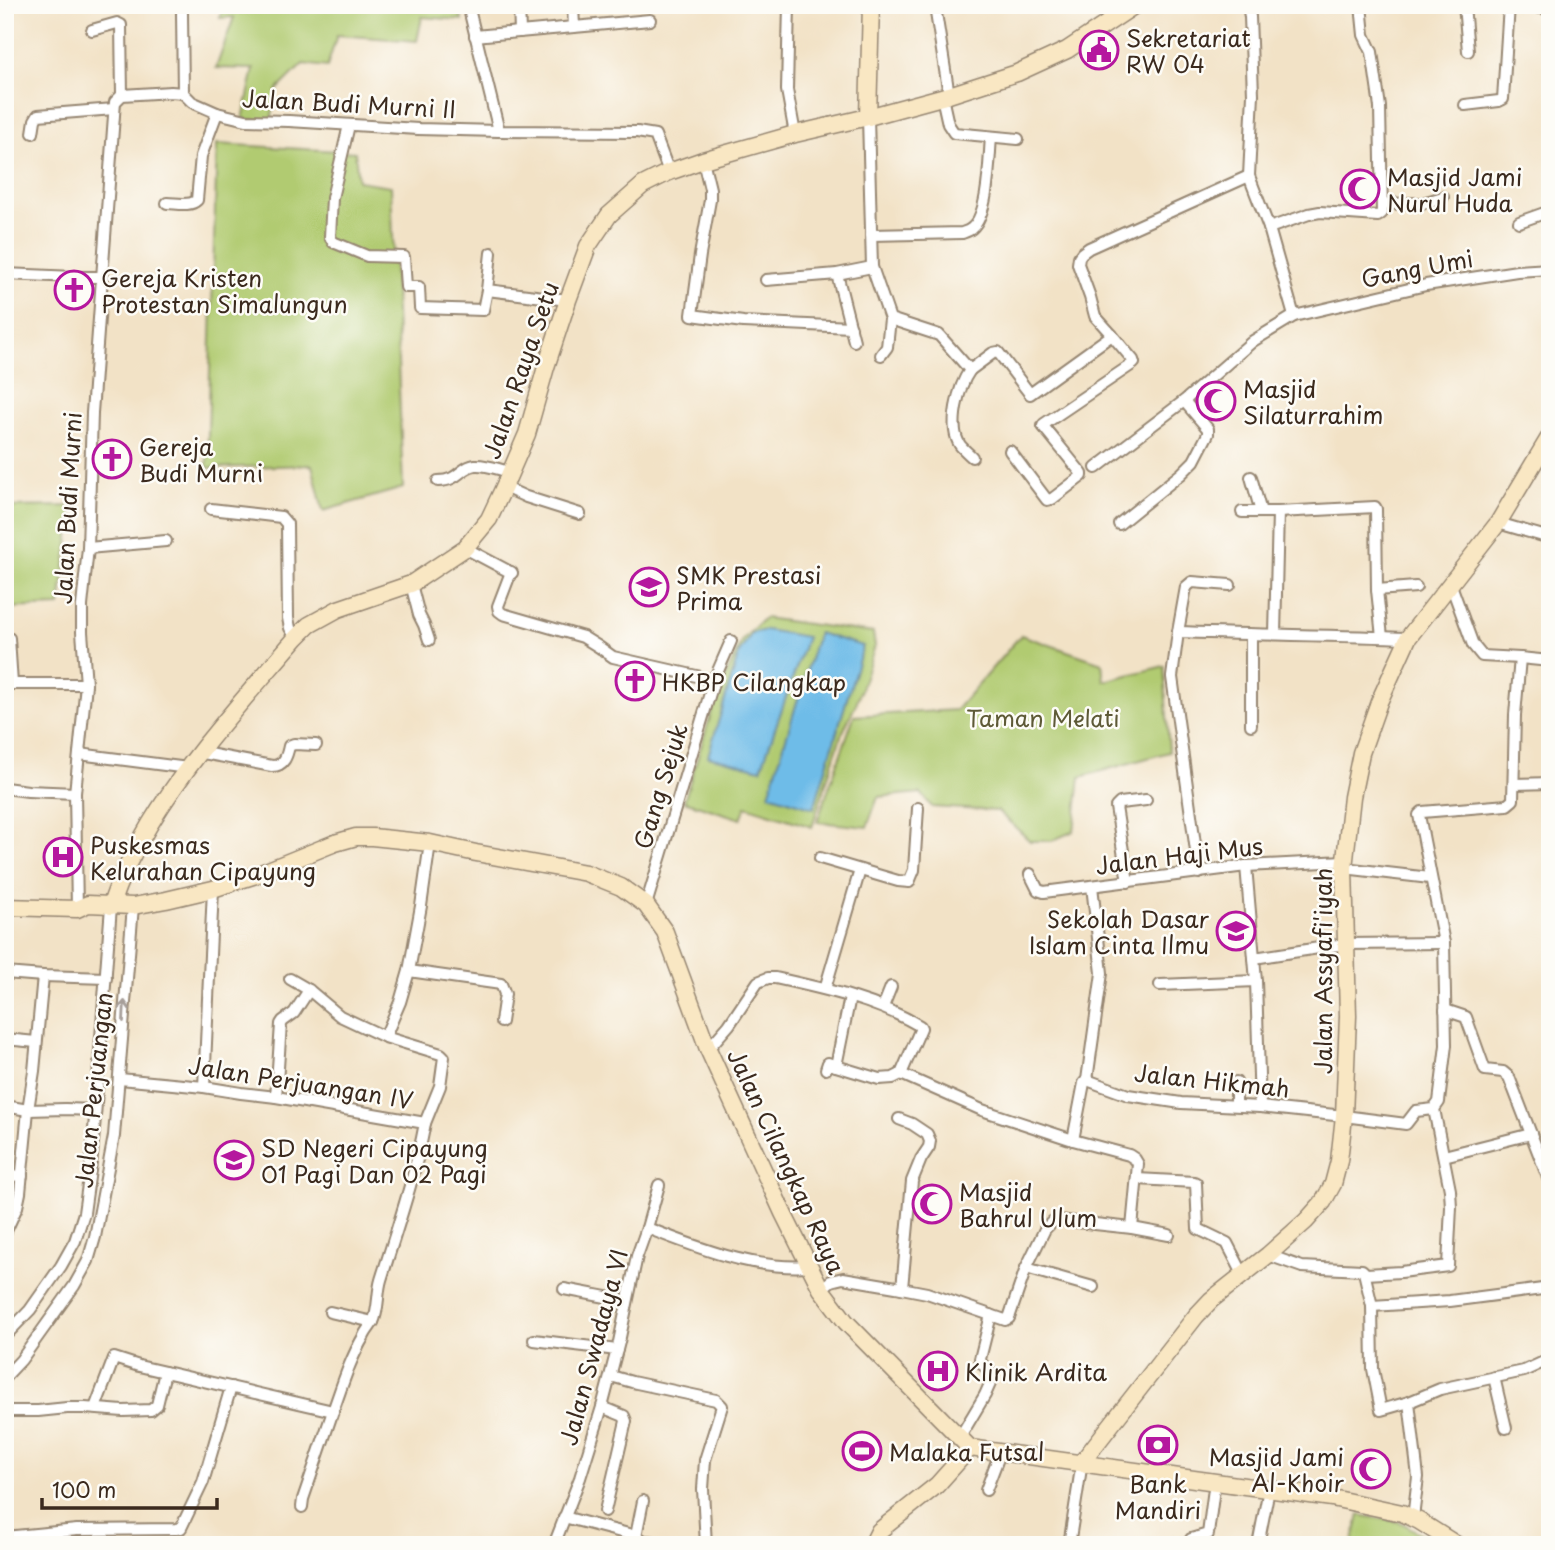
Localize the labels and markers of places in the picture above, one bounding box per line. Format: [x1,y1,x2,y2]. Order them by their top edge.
place label: Sekretariat RW 04 [1126,20,1251,81]
public building icon: Sekretariat RW 04 [1078,29,1120,71]
place label: Masjid Jami Nurul Huda [1387,159,1522,220]
mosque icon: Masjid Jami Nurul Huda [1339,168,1381,210]
place label: Gereja Kristen Protestan Simalungun [101,260,348,321]
church icon: Gereja Kristen Protestan Simalungun [53,269,95,311]
place label: Masjid Silaturrahim [1243,371,1383,432]
mosque icon: Masjid Silaturrahim [1195,380,1237,422]
place label: Gereja Budi Murni [139,429,263,490]
church icon: Gereja Budi Murni [91,438,133,480]
place label: SMK Prestasi Prima [676,557,821,618]
school or university icon: SMK Prestasi Prima [628,566,670,608]
church icon: HKBP Cilangkap [614,660,656,702]
place label: HKBP Cilangkap [662,664,846,699]
place label: Puskesmas Kelurahan Cipayung [90,827,316,888]
hospital icon: Puskesmas Kelurahan Cipayung [42,836,84,878]
place label: Sekolah Dasar Islam Cinta Ilmu [1029,901,1210,962]
school or university icon: Sekolah Dasar Islam Cinta Ilmu [1215,910,1257,952]
place label: SD Negeri Cipayung 01 Pagi Dan 02 Pagi [261,1130,488,1191]
school or university icon: SD Negeri Cipayung 01 Pagi Dan 02 Pagi [213,1139,255,1181]
place label: Masjid Bahrul Ulum [959,1174,1097,1235]
mosque icon: Masjid Bahrul Ulum [911,1183,953,1225]
hospital icon: Klinik Ardita [917,1350,959,1392]
place label: Klinik Ardita [965,1354,1107,1389]
bank icon: Bank Mandiri [1137,1424,1179,1466]
sports icon: Malaka Futsal [841,1430,883,1472]
place label: Malaka Futsal [889,1434,1044,1469]
place label: Masjid Jami Al-Khoir [1209,1439,1345,1500]
mosque icon: Masjid Jami Al-Khoir [1350,1448,1392,1490]
place label: Bank Mandiri [1115,1466,1201,1527]

